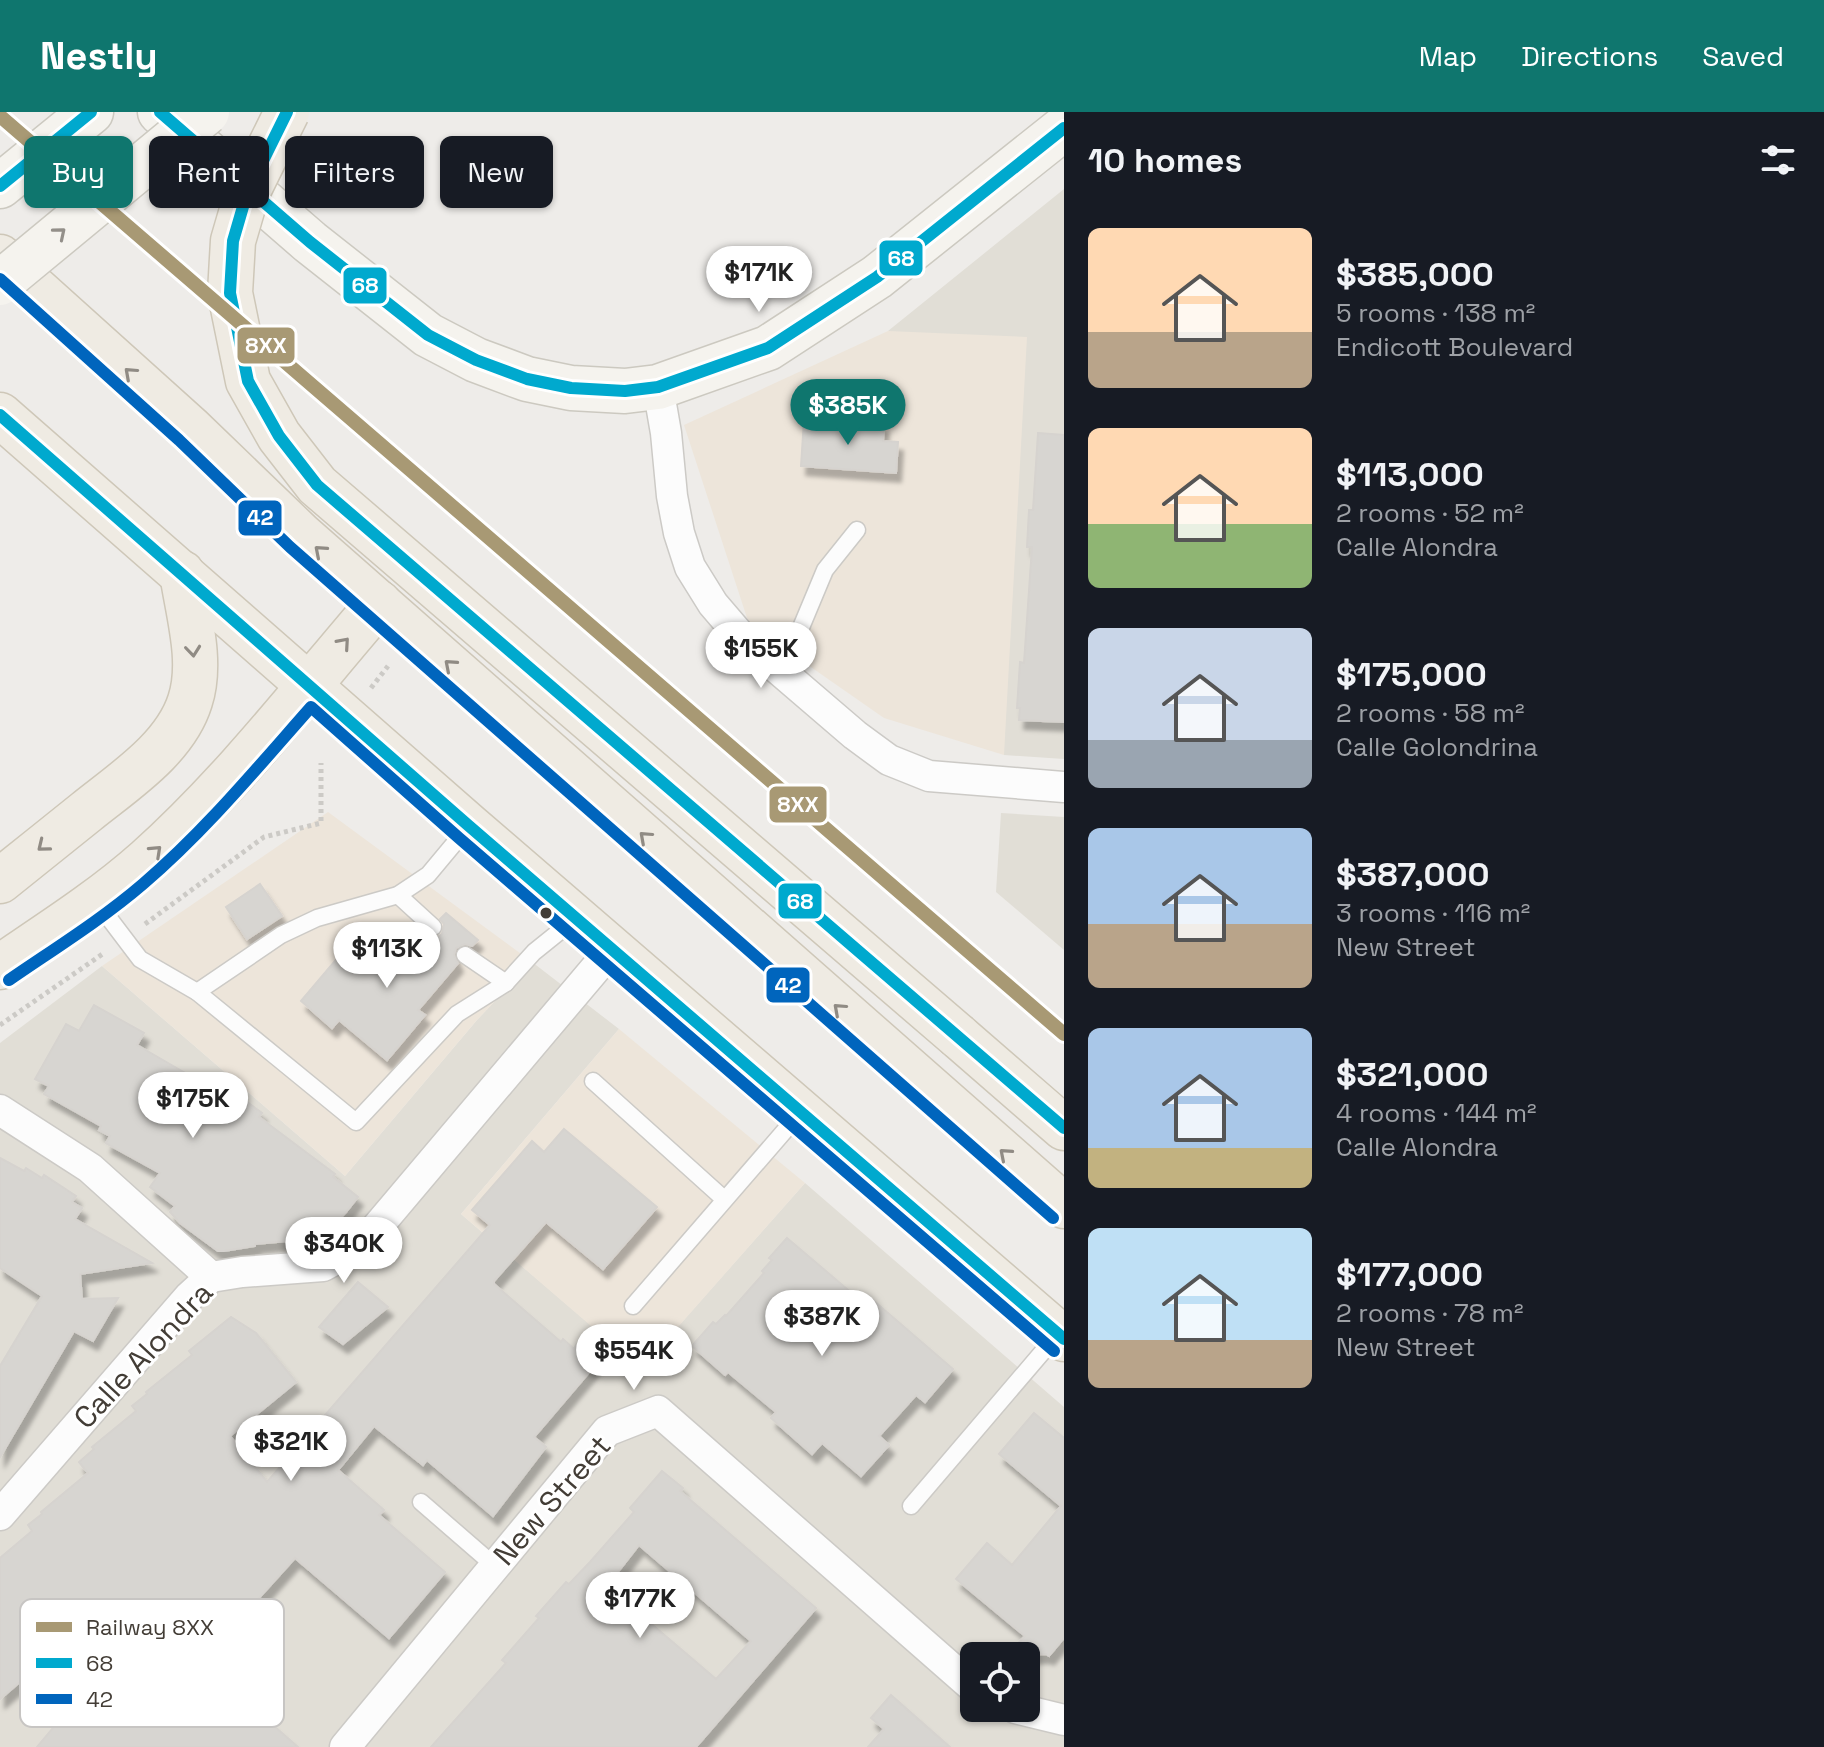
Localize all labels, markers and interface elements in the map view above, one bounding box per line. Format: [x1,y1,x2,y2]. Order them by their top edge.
text: Nestly [40,32,158,80]
text: Map [1419,38,1477,74]
text: Directions [1521,38,1658,74]
text: Saved [1702,38,1784,74]
chip: Buy [24,136,133,208]
chip: Rent [149,136,269,208]
chip: Filters [285,136,424,208]
chip: New [440,136,553,208]
icon: filters [1756,138,1800,182]
text: 10 homes [1088,139,1242,182]
one-way arrow [51,228,65,243]
line badge: 68 [878,239,924,277]
text: 68 [888,244,914,272]
pin: $171K [703,246,815,314]
text: $385,000 [1336,253,1494,296]
text: $171K [724,255,794,289]
icon: home [1152,260,1248,356]
line badge: 68 [342,266,388,305]
text: 68 [352,271,378,299]
text: 5 rooms · 138 m² [1336,296,1535,330]
line badge: 8XX [236,326,296,365]
text: Endicott Boulevard [1336,330,1573,364]
text: 8XX [245,331,287,359]
one-way arrow [125,369,140,383]
pin: $385K [792,379,904,447]
text: $385K [808,388,888,422]
text: $113,000 [1336,453,1484,496]
icon: home [1152,460,1248,556]
text: 2 rooms · 52 m² [1336,496,1524,530]
line badge: 42 [237,499,283,537]
text: 42 [246,503,274,531]
text: Calle Alondra [1336,530,1498,564]
one-way arrow [314,546,329,561]
pin: $155K [705,622,817,690]
text: $155K [724,631,798,665]
one-way arrow [334,638,349,653]
one-way arrow [184,644,201,658]
text: $175,000 [1336,653,1487,696]
one-way arrow [444,660,459,675]
icon: home [1152,660,1248,756]
text: 2 rooms · 58 m² [1336,696,1524,730]
text: Calle Golondrina [1336,730,1538,764]
line badge: 8XX [768,785,828,824]
text: 8XX [777,790,819,818]
one-way arrow [639,832,654,846]
one-way arrow [37,837,52,851]
one-way arrow [147,846,161,861]
text: $387,000 [1336,853,1490,896]
icon: home [1152,860,1248,956]
line badge: 68 [777,882,823,920]
text: 68 [787,887,813,915]
text: 3 rooms · 116 m² [1336,896,1530,930]
unlabelled marker [538,905,554,921]
pin: $113K [331,922,443,990]
text: New Street [1336,930,1475,964]
text: $113K [351,931,423,965]
line badge: 42 [765,966,811,1004]
text: 42 [774,971,802,999]
one-way arrow [834,1005,849,1019]
text: $321,000 [1336,1053,1489,1096]
icon: home [1152,1060,1248,1156]
pin: $175K [137,1072,249,1140]
text: $175K [156,1081,230,1115]
text: 4 rooms · 144 m² [1336,1096,1537,1130]
text: Calle Alondra [1336,1130,1498,1164]
one-way arrow [1000,1150,1015,1164]
pin: $340K [288,1217,400,1285]
text: $340K [303,1226,385,1260]
text: $177,000 [1336,1253,1483,1296]
icon: home [1152,1260,1248,1356]
street label: Calle Alondra [65,1273,221,1437]
pin: $387K [766,1290,878,1358]
text: 2 rooms · 78 m² [1336,1296,1523,1330]
text: $387K [783,1299,861,1333]
pin: $554K [578,1324,690,1392]
text: New Street [1336,1330,1475,1364]
text: $554K [594,1333,674,1367]
pin: $321K [235,1415,347,1483]
text: $321K [253,1424,329,1458]
street label: New Street [485,1427,619,1573]
pin: $177K [584,1572,696,1640]
text: $177K [604,1581,676,1615]
legend [20,1599,284,1727]
text: Railway 8XX [86,1613,214,1641]
map controls [960,1642,1040,1722]
button: locate [960,1642,1040,1722]
text: 68 [86,1649,113,1677]
text: 42 [86,1685,113,1713]

